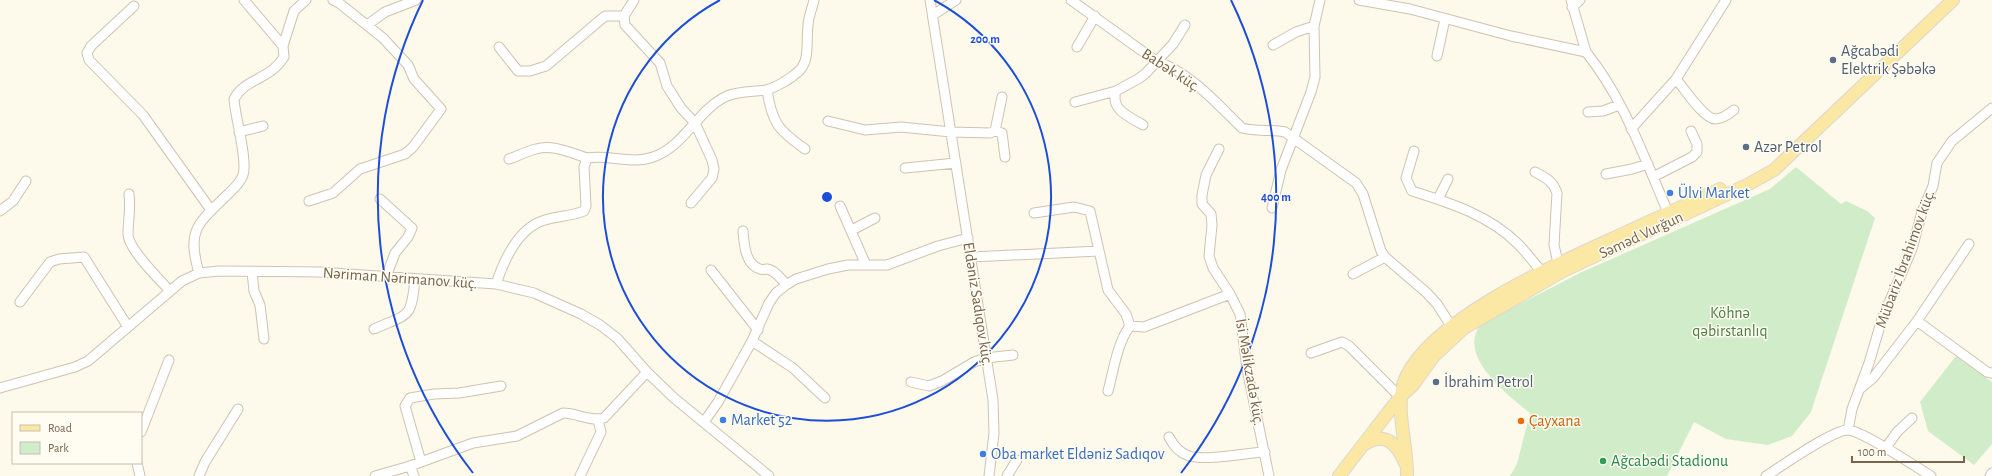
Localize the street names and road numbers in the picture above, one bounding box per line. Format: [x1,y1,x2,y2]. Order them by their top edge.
street label: Babək küç. [1139,45,1203,95]
street label: Mübariz İbrahimov küç. [1871,187,1937,330]
street label: Səməd Vurğun [1596,209,1686,261]
street label: Eldəniz Sadıqov küç. [960,241,996,367]
street label: Nəriman Nərimanov küç. [322,265,478,291]
street label: İsi Məlikzadə küç. [1233,317,1269,427]

